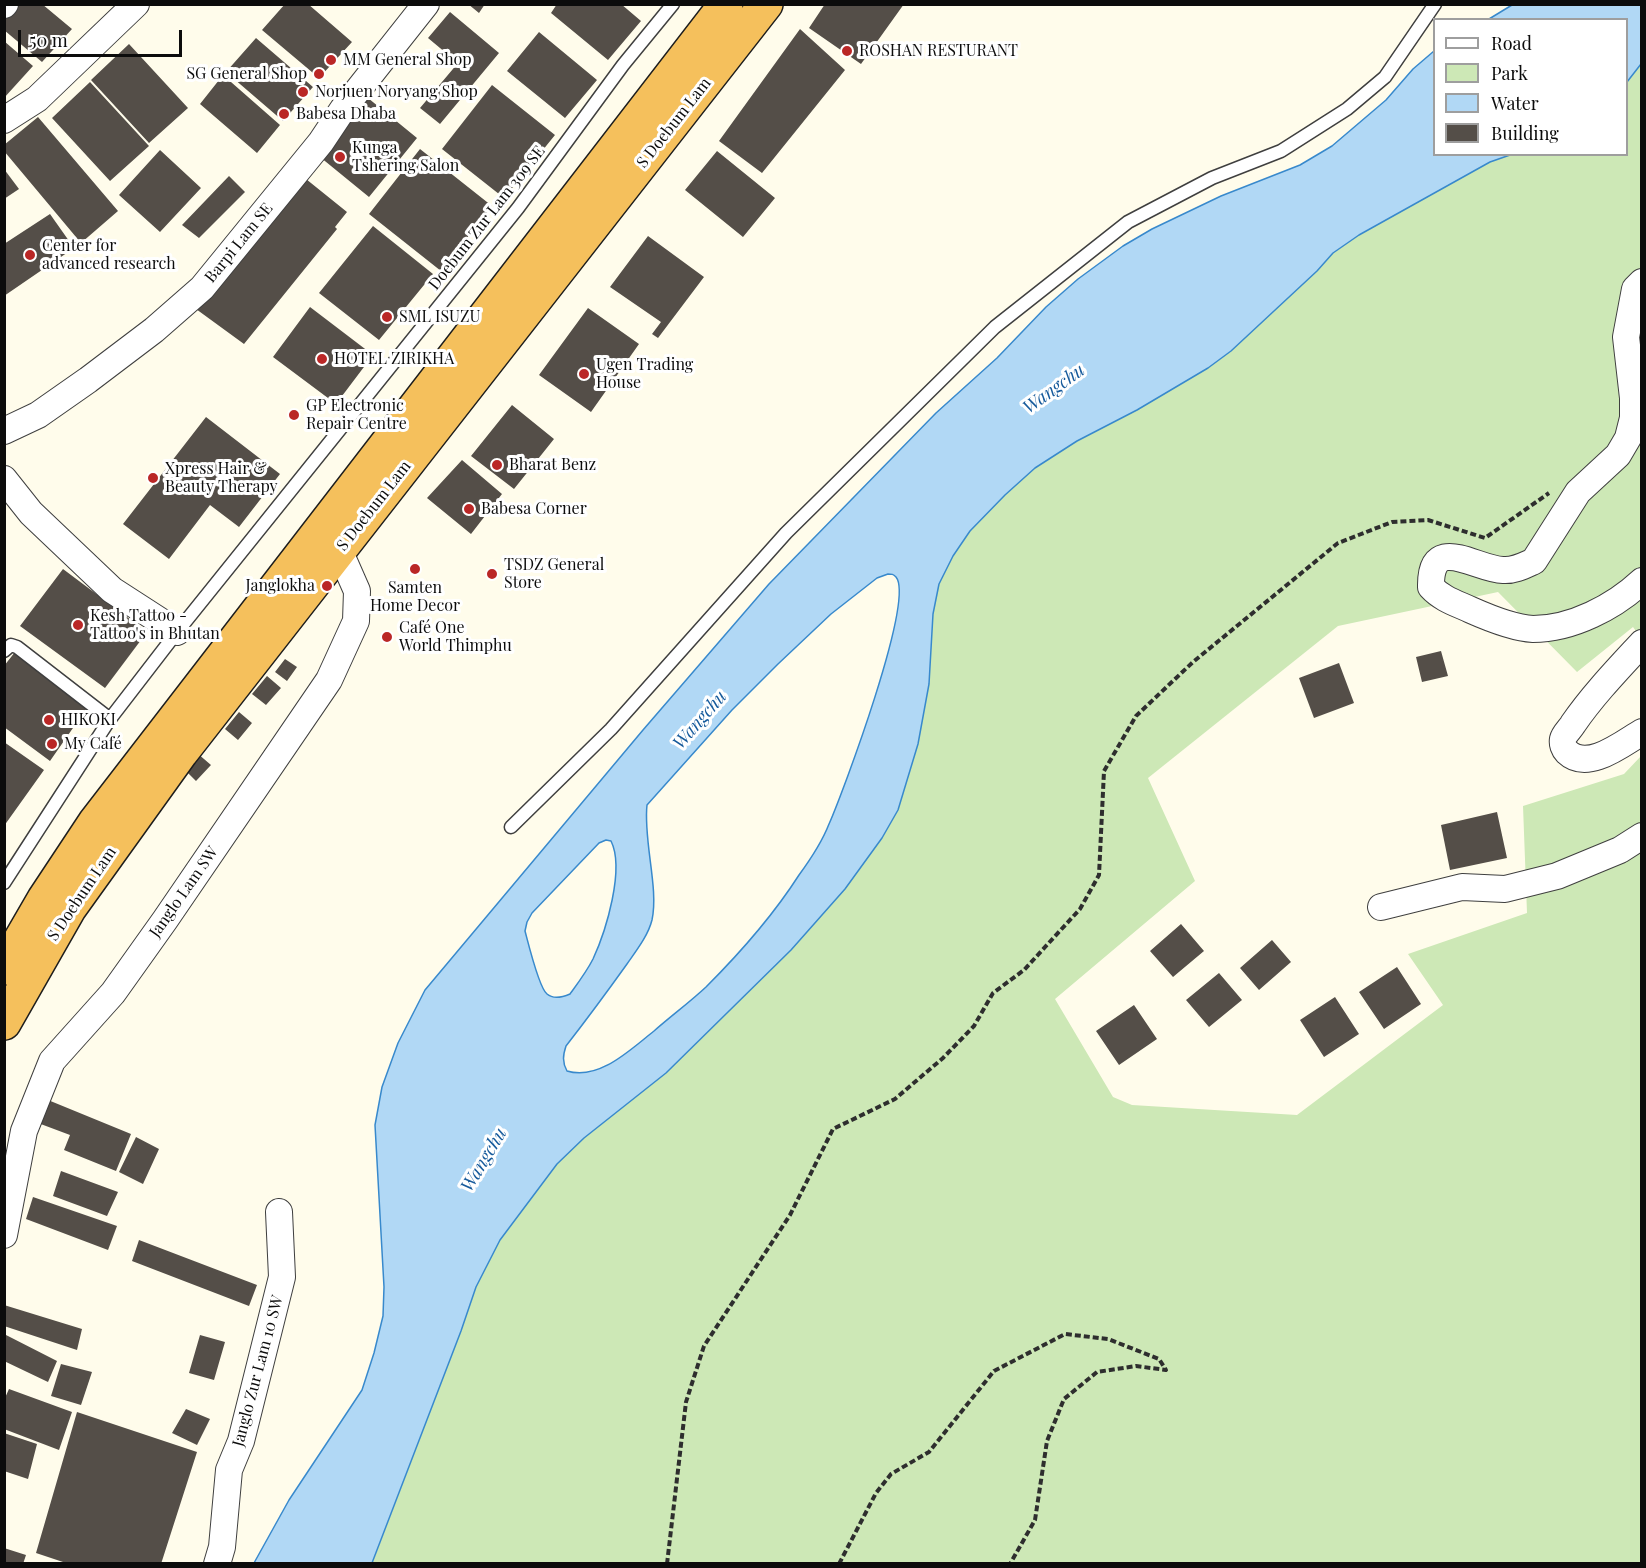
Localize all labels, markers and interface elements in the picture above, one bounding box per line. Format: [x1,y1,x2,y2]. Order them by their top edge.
scale bar [21,18,184,56]
legend [1433,18,1628,156]
text: 50 m [29,28,68,52]
text: Road [1491,31,1532,55]
place label: ROSHAN RESTURANT [859,41,1018,61]
marker: ROSHAN RESTURANT [840,44,854,58]
place label: MM General Shop [343,50,472,70]
marker: MM General Shop [324,53,338,67]
text: Park [1491,61,1528,85]
place label: SG General Shop [186,64,307,84]
marker: SG General Shop [312,67,326,81]
street label: S Doebum Lam [633,74,715,172]
place label: Norjuen Noryang Shop [315,82,478,102]
marker: Norjuen Noryang Shop [296,85,310,99]
text: Water [1491,91,1539,115]
place label: Babesa Dhaba [296,104,396,124]
marker: Babesa Dhaba [277,107,291,121]
text: Building [1491,121,1559,145]
place label: Kunga Tshering Salon [352,138,459,176]
street label: Doebum Zur Lam 309 SE [425,142,549,294]
marker: Kunga Tshering Salon [333,150,347,164]
street label: Barpi Lam SE [201,199,277,287]
place label: Center for advanced research [42,236,176,274]
marker: Center for advanced research [23,248,37,262]
place label: SML ISUZU [399,307,480,327]
marker: SML ISUZU [380,310,394,324]
place label: HOTEL ZIRIKHA [334,349,454,369]
marker: HOTEL ZIRIKHA [315,352,329,366]
place label: Ugen Trading House [596,355,693,393]
water label: Wangchu [1019,359,1089,419]
marker: Ugen Trading House [577,367,591,381]
place label: GP Electronic Repair Centre [306,396,407,434]
marker: GP Electronic Repair Centre [287,408,301,422]
place label: Bharat Benz [509,455,596,475]
street label: S Doebum Lam [333,457,415,555]
marker: Bharat Benz [490,458,504,472]
place label: Xpress Hair & Beauty Therapy [165,459,278,497]
marker: Xpress Hair & Beauty Therapy [146,471,160,485]
place label: Babesa Corner [481,499,587,519]
marker: Babesa Corner [462,502,476,516]
place label: TSDZ General Store [504,555,604,593]
marker: Samten Home Decor [408,562,422,576]
marker: TSDZ General Store [485,567,499,581]
place label: Janglokha [246,576,315,596]
place label: Samten Home Decor [370,578,460,616]
marker: Janglokha [320,579,334,593]
place label: Kesh Tattoo - Tattoo's in Bhutan [90,606,220,644]
marker: Kesh Tattoo - Tattoo's in Bhutan [71,618,85,632]
place label: Café One World Thimphu [399,618,512,656]
marker: Café One World Thimphu [380,630,394,644]
water label: Wangchu [669,686,731,754]
place label: HIKOKI [61,710,116,730]
marker: HIKOKI [42,713,56,727]
place label: My Café [64,734,122,754]
marker: My Café [45,737,59,751]
street label: S Doebum Lam [44,843,120,945]
street label: Janglo Lam SW [146,843,222,941]
water label: Wangchu [456,1124,512,1196]
street label: Janglo Zur Lam 10 SW [229,1293,287,1449]

